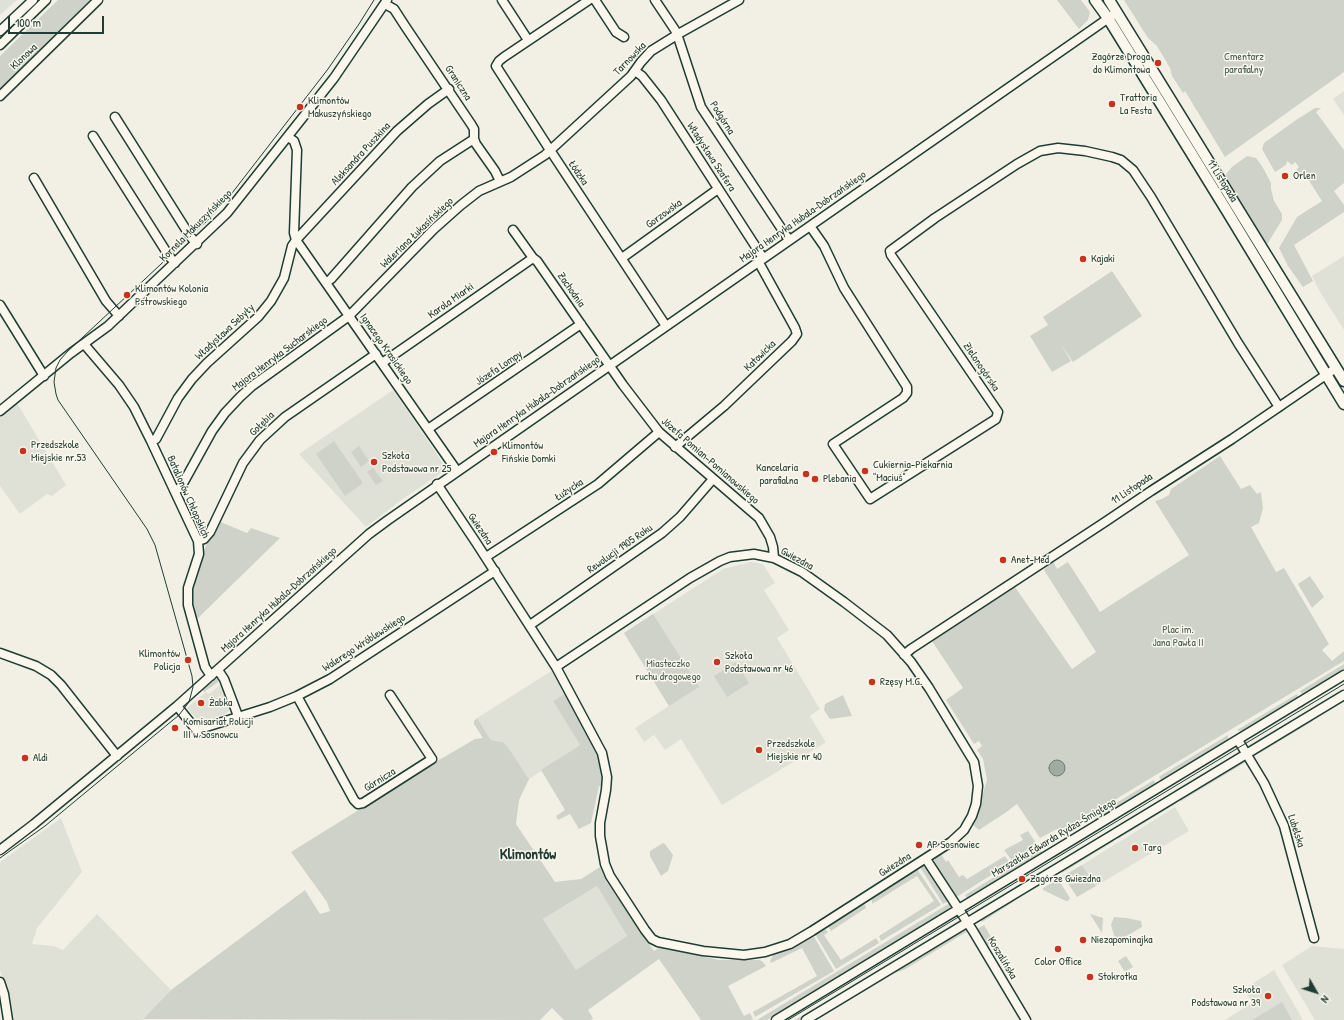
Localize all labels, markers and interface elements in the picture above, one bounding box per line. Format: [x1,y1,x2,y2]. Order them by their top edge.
scale bar [10,8,106,34]
text: 100 m [15,14,41,31]
street label: Tarnowska [611,40,649,78]
street label: Klonowa [8,41,40,73]
place label: Zagórze Droga do Klimontowa [1092,50,1150,76]
park label: Cmentarz parafialny [1224,50,1264,76]
marker: Zagórze Droga do Klimontowa [1153,58,1163,68]
street label: Graniczna [442,63,474,103]
place label: Trattoria La Festa [1120,91,1157,117]
place label: Klimontów Makuszyńskiego [308,94,371,120]
street label: Podgórna [707,99,737,137]
marker: Trattoria La Festa [1107,99,1117,109]
marker: Klimontów Makuszyńskiego [295,102,305,112]
street label: Aleksandra Puszkina [329,120,393,188]
street label: Władysława Szafera [684,120,738,194]
street label: Łódzka [565,158,591,188]
street label: 11 Listopada [1204,158,1240,204]
street label: Majora Henryka Hubala-Dobrzańskiego [737,168,869,266]
place label: Orlen [1293,169,1316,183]
marker: Orlen [1280,171,1290,181]
street label: Kornela Makuszyńskiego [157,187,235,265]
street label: Waleriana Łukasińskiego [378,195,456,271]
street label: Gorzowska [643,197,685,231]
place label: Kajaki [1091,252,1115,266]
marker: Kajaki [1078,254,1088,264]
street label: Zachodnia [554,270,588,310]
street label: Karola Miarki [425,280,477,322]
place label: Klimontów Kolonia Pstrowskiego [135,282,208,308]
marker: Klimontów Kolonia Pstrowskiego [122,290,132,300]
street label: Władysława Sebyły [193,301,257,363]
street label: Ignacego Krasickiego [357,311,415,387]
street label: Majora Henryka Sucharskiego [230,314,330,394]
street label: Katowicka [741,338,779,374]
street label: Zielonogórska [960,340,1002,394]
street label: Józefa Lompy [473,348,525,388]
street label: Majora Henryka Hubala-Dobrzańskiego [471,353,603,451]
street label: Gołębia [247,409,277,439]
street label: Józefa Pomian-Pomianowskiego [658,415,762,507]
place label: Przedszkole Miejskie nr.53 [31,438,86,464]
place label: Klimontów Fińskie Domki [502,439,556,465]
marker: Przedszkole Miejskie nr.53 [18,446,28,456]
marker: Klimontów Fińskie Domki [489,447,499,457]
place label: Szkoła Podstawowa nr 25 [382,449,451,475]
street label: Batalionów Chłopskich [164,454,212,540]
marker: Szkoła Podstawowa nr 25 [369,457,379,467]
place label: Cukiernia-Piekarnia "Maciuś" [873,458,952,484]
place label: Kancelaria parafialna [756,461,798,487]
marker: Cukiernia-Piekarnia "Maciuś" [860,466,870,476]
marker: Kancelaria parafialna [801,469,811,479]
street label: 11 Listopada [1109,470,1155,508]
place label: Plebania [823,472,856,486]
marker: Plebania [810,474,820,484]
street label: Łużycka [552,476,586,504]
street label: Gwiezdna [465,511,495,547]
street label: Rewolucji 1905 Roku [585,522,655,576]
street label: Majora Henryka Hubala-Dobrzańskiego [218,545,340,655]
street label: Gwiezdna [778,545,816,573]
place label: Anet-Med [1011,553,1049,567]
marker: Anet-Med [998,555,1008,565]
street label: Walerego Wróblewskiego [320,611,408,675]
park label: Plac im. Jana Pawła II [1152,623,1204,649]
place label: Klimontów Policja [139,647,180,673]
place label: Szkoła Podstawowa nr 46 [725,649,793,675]
marker: Klimontów Policja [183,655,193,665]
park label: Miasteczko ruchu drogowego [635,657,701,683]
marker: Szkoła Podstawowa nr 46 [712,657,722,667]
place label: Rzęsy M.G. [880,675,922,689]
marker: Rzęsy M.G. [867,677,877,687]
place label: Żabka [209,696,232,710]
marker: Żabka [196,698,206,708]
place label: Komisariat Policji III w Sosnowcu [183,715,253,741]
marker: Komisariat Policji III w Sosnowcu [170,723,180,733]
place label: Przedszkole Miejskie nr 40 [767,737,822,763]
marker: Przedszkole Miejskie nr 40 [754,745,764,755]
place label: Aldi [33,751,48,765]
marker: Aldi [20,753,30,763]
street label: Górnicza [362,765,398,795]
street label: Marszałka Edwarda Rydza-Śmigłego [989,796,1119,880]
street label: Lubelska [1285,813,1307,849]
place label: AP Sosnowiec [927,838,980,852]
marker: AP Sosnowiec [914,840,924,850]
place label: Targ [1143,841,1162,855]
marker: Targ [1130,843,1140,853]
district label: Klimontów [500,846,556,864]
street label: Gwiezdna [876,850,914,880]
place label: Zagórze Gwiezdna [1030,872,1101,886]
marker: Zagórze Gwiezdna [1017,874,1027,884]
place label: Niezapominajka [1091,933,1153,947]
street label: Koszalińska [984,934,1020,982]
marker: Niezapominajka [1078,935,1088,945]
marker: Color Office [1053,944,1063,954]
place label: Color Office [1034,955,1082,969]
place label: Stokrotka [1098,970,1137,984]
marker: Stokrotka [1085,972,1095,982]
north arrow [1296,972,1336,1012]
place label: Szkoła Podstawowa nr 39 [1191,983,1260,1009]
marker: Szkoła Podstawowa nr 39 [1263,991,1273,1001]
text: N [1318,993,1333,1006]

